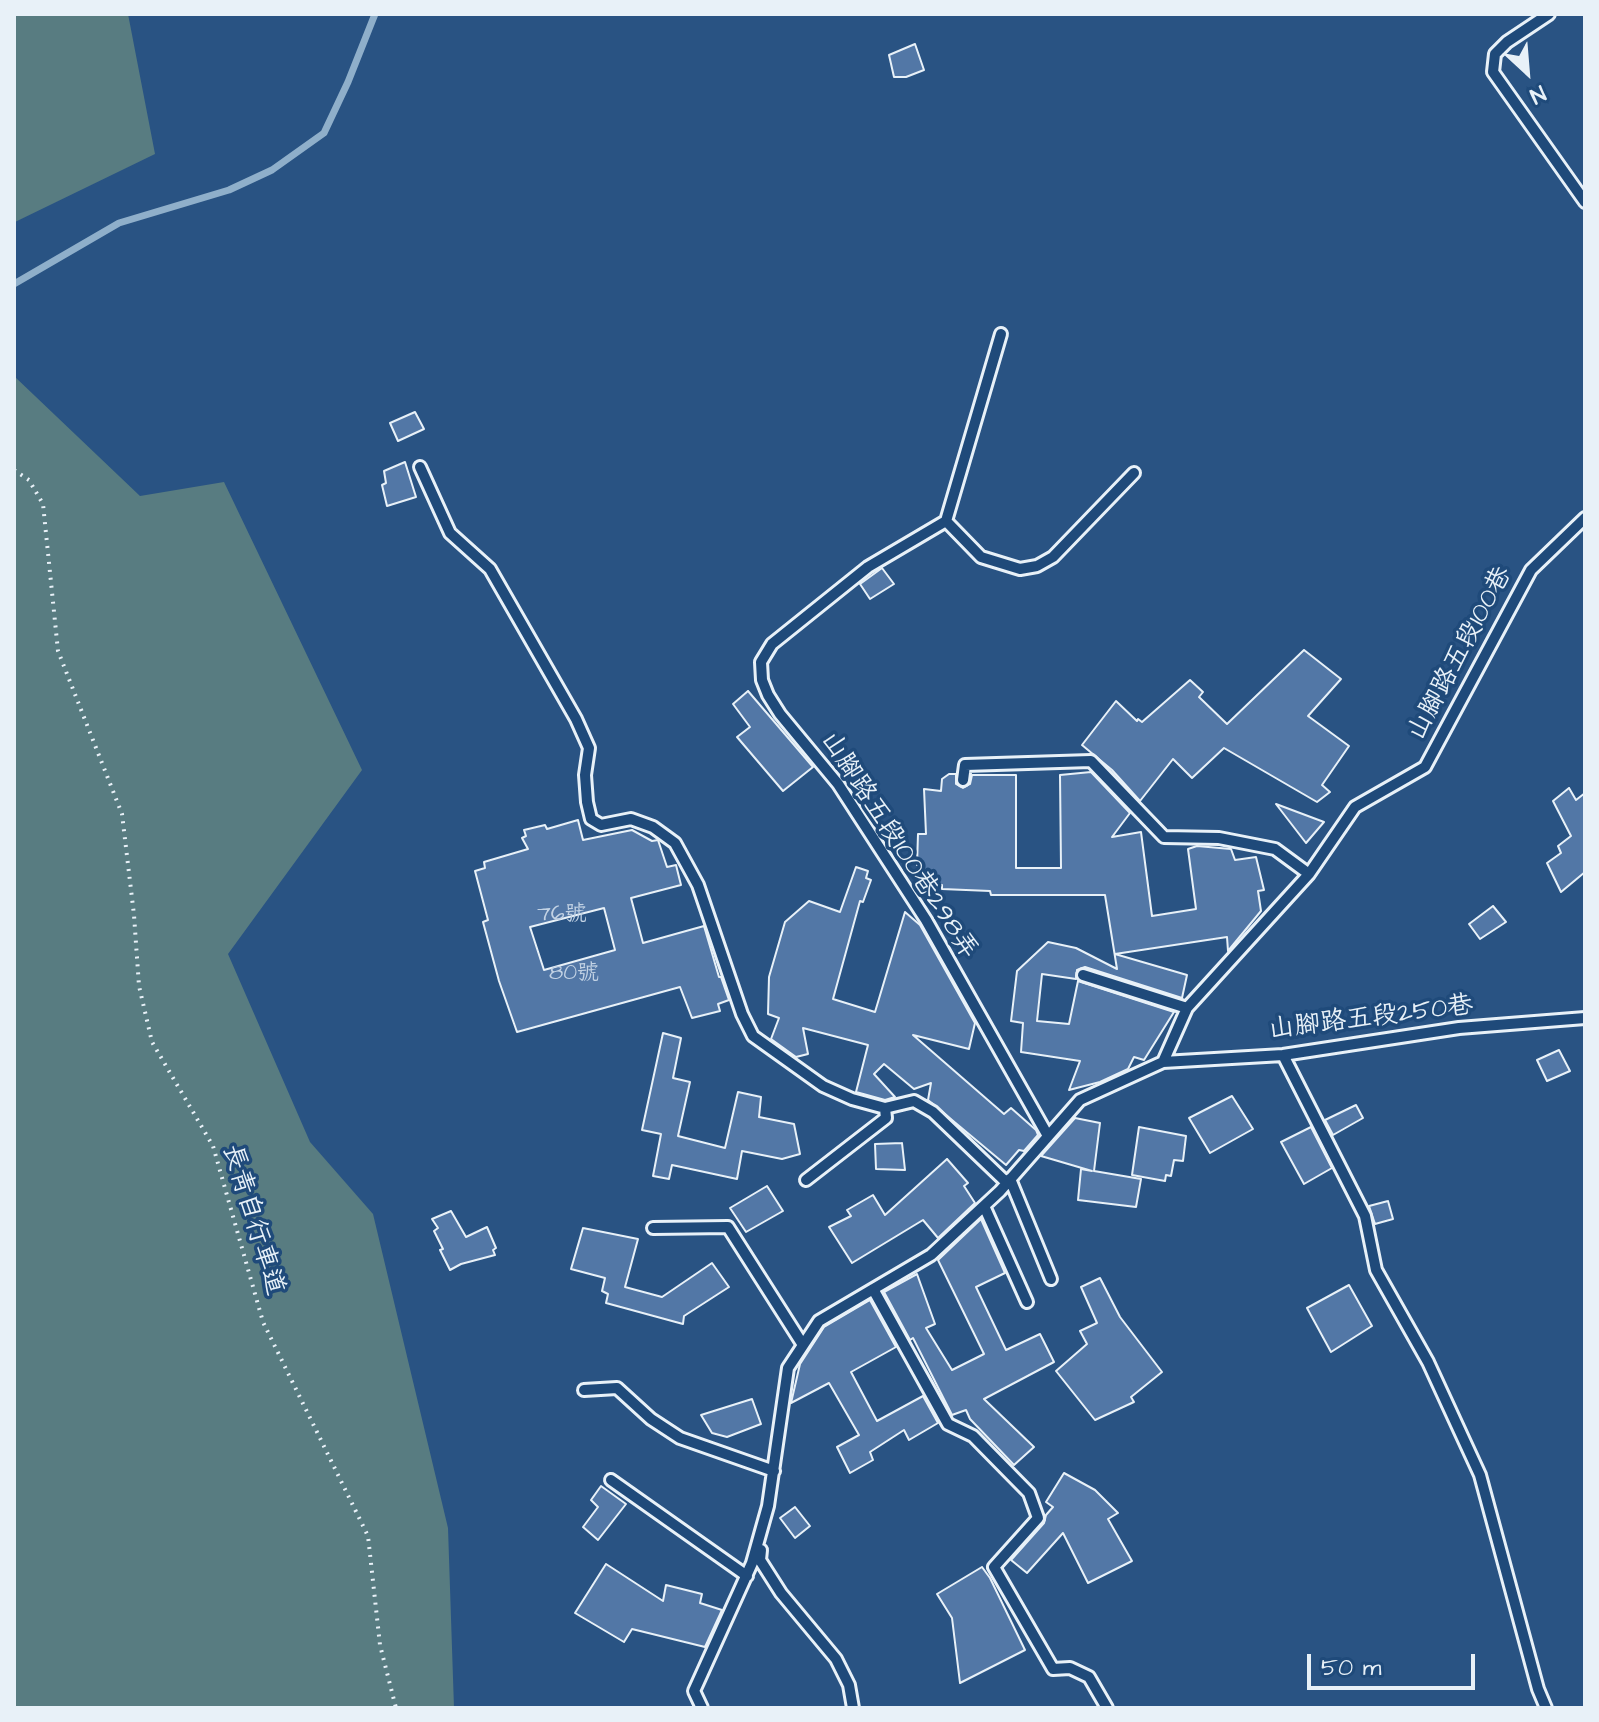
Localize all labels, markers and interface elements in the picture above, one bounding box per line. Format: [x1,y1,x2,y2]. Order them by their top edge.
north arrow [1487,32,1567,112]
text: N [1525,77,1551,111]
street label: 山腳路五段100巷 [1402,562,1520,746]
street label: 山腳路五段100巷298弄 [813,727,983,965]
house number: 76號 [537,902,587,928]
house number: 80號 [549,961,599,987]
street label: 山腳路五段250巷 [1267,991,1475,1047]
street label: 長青自行車道 [214,1141,290,1299]
scale bar [1311,1638,1479,1688]
text: 50 m [1321,1651,1381,1685]

